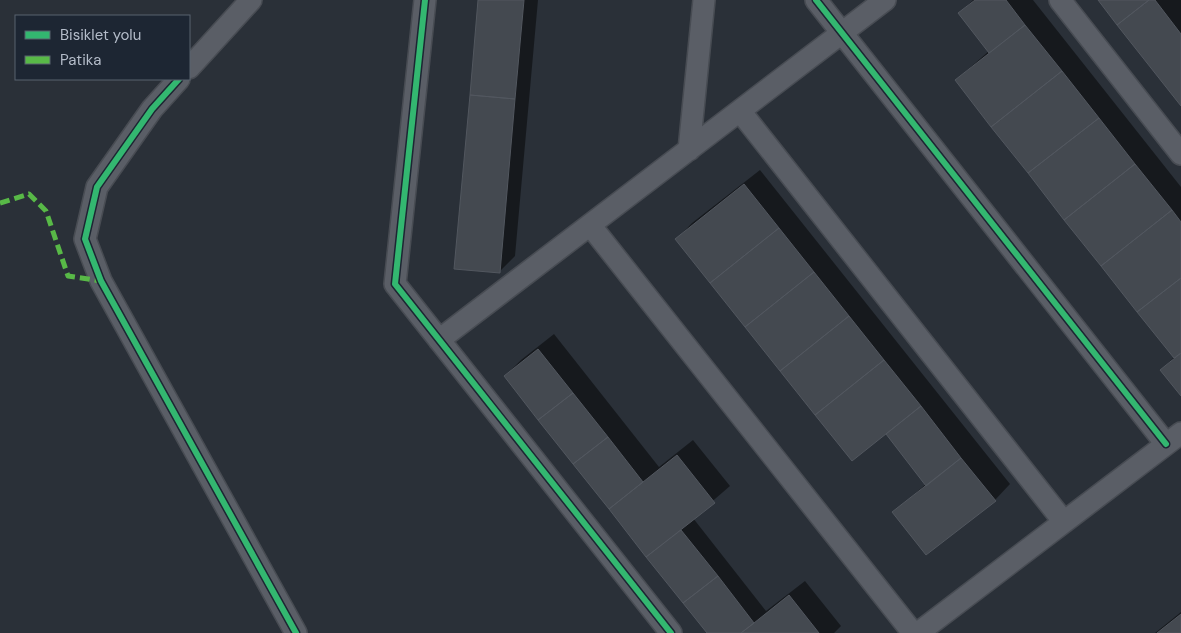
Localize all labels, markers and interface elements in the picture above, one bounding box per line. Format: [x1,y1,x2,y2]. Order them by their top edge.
legend [15,15,190,80]
text: Bisiklet yolu [60,25,141,45]
text: Patika [60,50,101,70]

